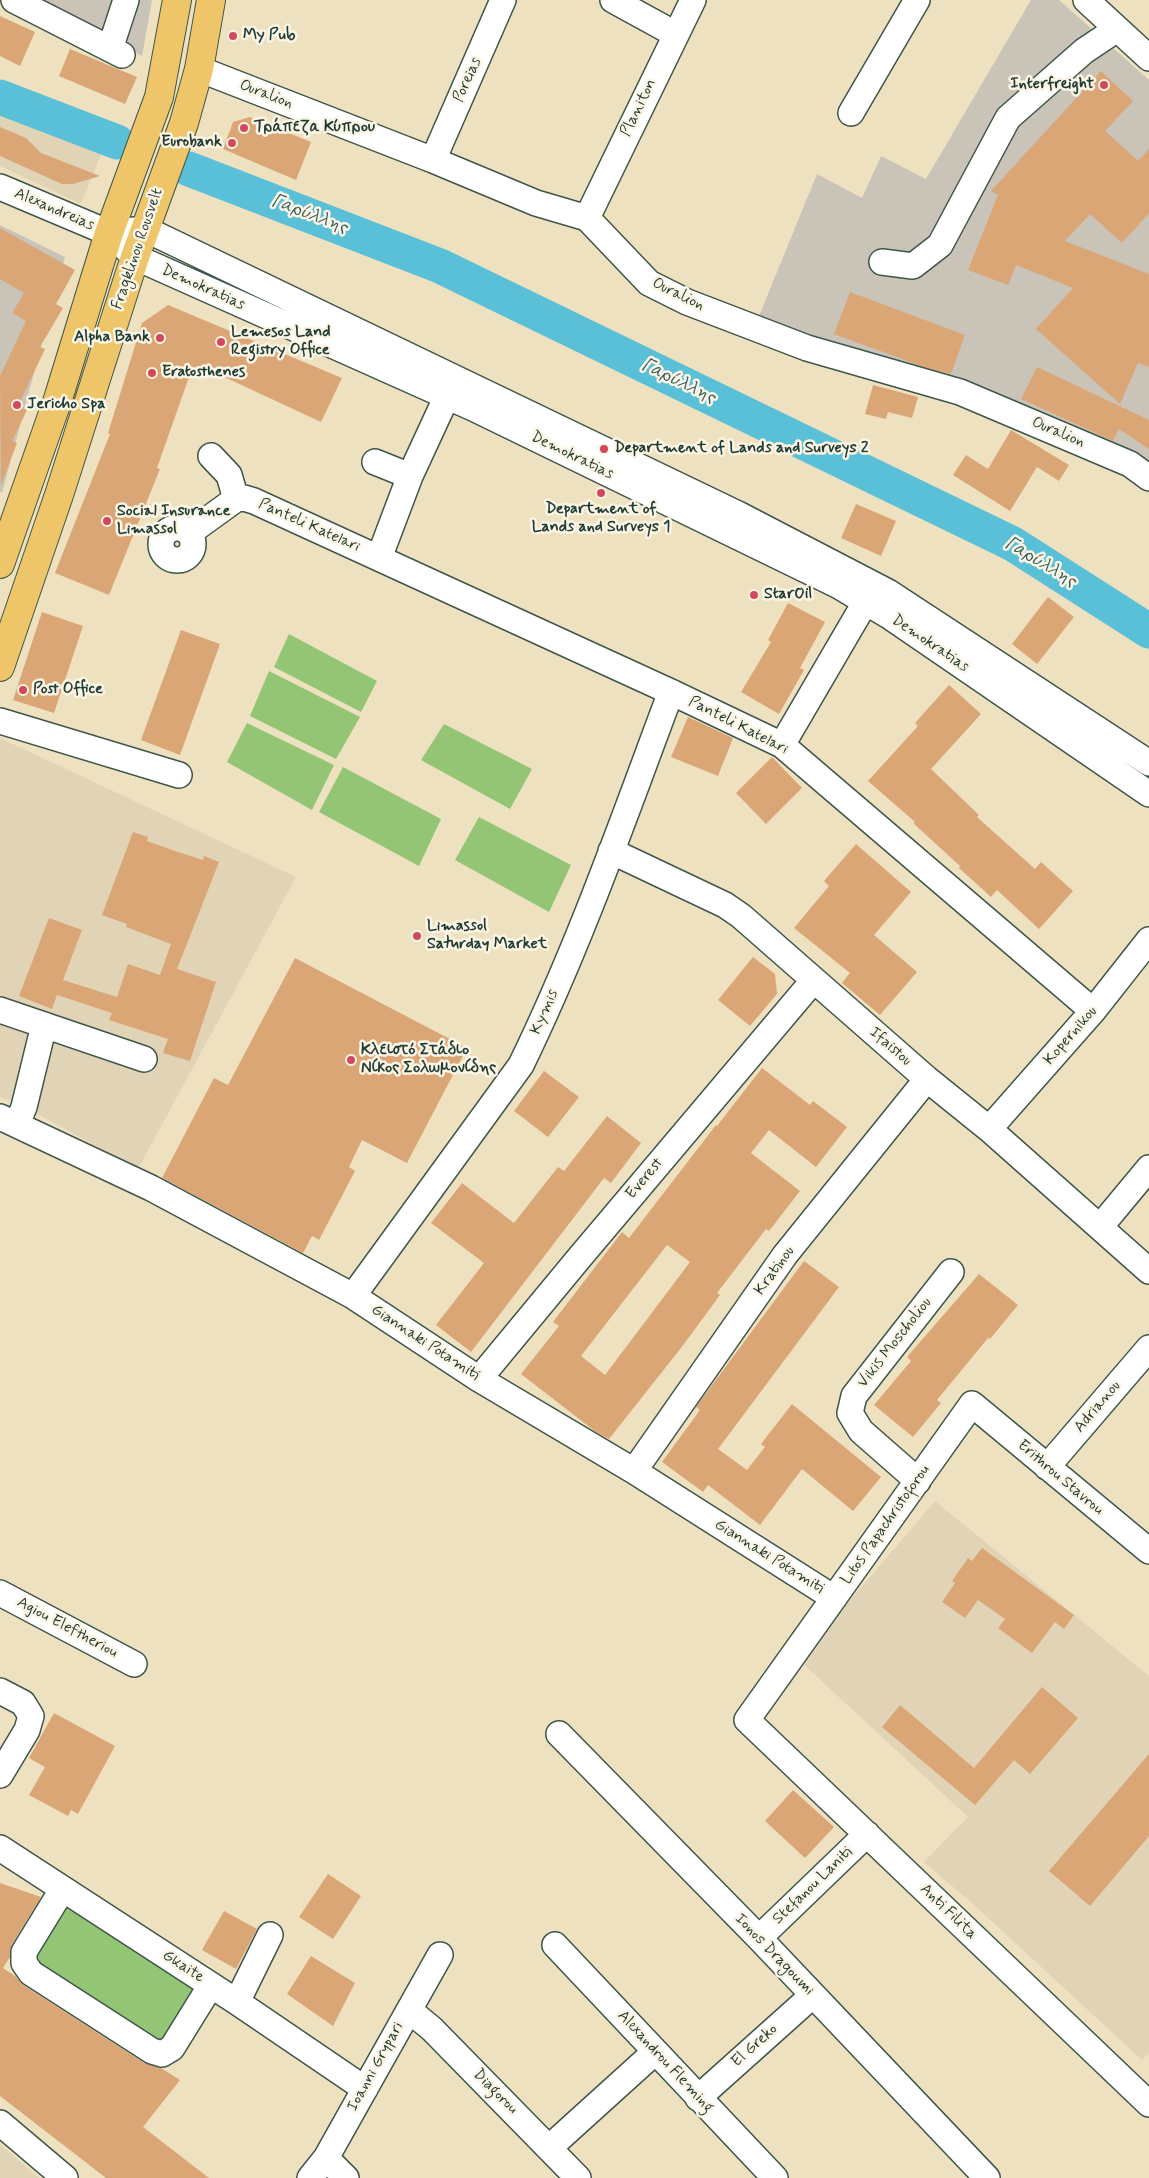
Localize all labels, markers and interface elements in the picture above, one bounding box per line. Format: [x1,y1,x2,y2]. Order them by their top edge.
place label: My Pub [243,26,295,46]
marker: My Pub [227,30,239,42]
street label: Poreias [450,55,486,105]
place label: Interfreight [1010,75,1094,95]
street label: Ouralion [236,76,296,114]
street label: Planiton [617,76,661,140]
marker: Interfreight [1098,79,1110,91]
place label: Τράπεζα Κύπρου [254,118,375,138]
marker: Τράπεζα Κύπρου [238,122,250,134]
place label: Eurobank [161,133,222,153]
marker: Eurobank [226,137,238,149]
street label: Alexandreias [11,184,97,236]
street label: Fragklinou Rousvelt [108,186,168,312]
water label: Γαρύλλης [268,191,350,239]
street label: Demokratias [158,261,248,315]
street label: Ouralion [649,274,707,316]
place label: Lemesos Land Registry Office [231,323,330,361]
place label: Alpha Bank [74,328,150,348]
marker: Alpha Bank [154,332,166,344]
marker: Lemesos Land Registry Office [215,336,227,348]
water label: Γαρύλλης [637,355,719,409]
place label: Eratosthenes [162,363,245,383]
marker: Eratosthenes [146,367,158,379]
place label: Jericho Spa [27,395,105,415]
marker: Jericho Spa [11,399,23,411]
street label: Ouralion [1029,413,1087,453]
street label: Demokratias [528,428,616,484]
place label: Department of Lands and Surveys 2 [614,439,869,459]
marker: Department of Lands and Surveys 2 [598,443,610,455]
marker: Department of Lands and Surveys 1 [595,487,607,499]
street label: Panteli Katelari [255,495,363,557]
place label: Department of Lands and Surveys 1 [532,500,670,538]
place label: Social Insurance Limassol [117,502,230,540]
marker: Social Insurance Limassol [101,515,113,527]
water label: Γαρύλλης [1000,533,1080,593]
place label: StarOil [764,585,812,605]
marker: StarOil [748,589,760,601]
street label: Demokratias [888,611,972,677]
place label: Post Office [33,680,103,700]
marker: Post Office [17,684,29,696]
street label: Panteli Katelari [685,693,791,759]
place label: Limassol Saturday Market [427,917,547,955]
marker: Limassol Saturday Market [411,930,423,942]
street label: Kymis [527,986,563,1038]
street label: Kopernikou [1040,1002,1102,1070]
street label: Ifaistou [865,1023,915,1071]
place label: Κλειστό Στάδιο Νίκος Σολωμονίδης [361,1041,496,1079]
marker: Κλειστό Στάδιο Νίκος Σολωμονίδης [345,1054,357,1066]
street label: Everest [622,1154,668,1204]
street label: Kratinou [751,1243,799,1299]
street label: Vikis Moscholiou [854,1294,936,1392]
street label: Giannaki Potamiti [367,1301,483,1385]
street label: Adrianou [1071,1377,1125,1437]
street label: Erithrou Stavrou [1013,1436,1107,1520]
street label: Litos Papachristoforou [837,1461,935,1589]
street label: Giannaki Potamiti [711,1516,827,1598]
street label: Agiou Eleftheriou [13,1593,121,1663]
street label: Stefanou Laniti [769,1843,857,1929]
street label: Anti Filita [915,1880,981,1944]
street label: Ionos Dragoumi [730,1910,818,2000]
street label: Gkaite [158,1946,208,1988]
street label: Alexandrou Fleming [613,2007,717,2117]
street label: Ioanni Grypari [344,2019,408,2115]
street label: El Greko [728,2020,782,2072]
street label: Diagorou [468,2065,522,2119]

